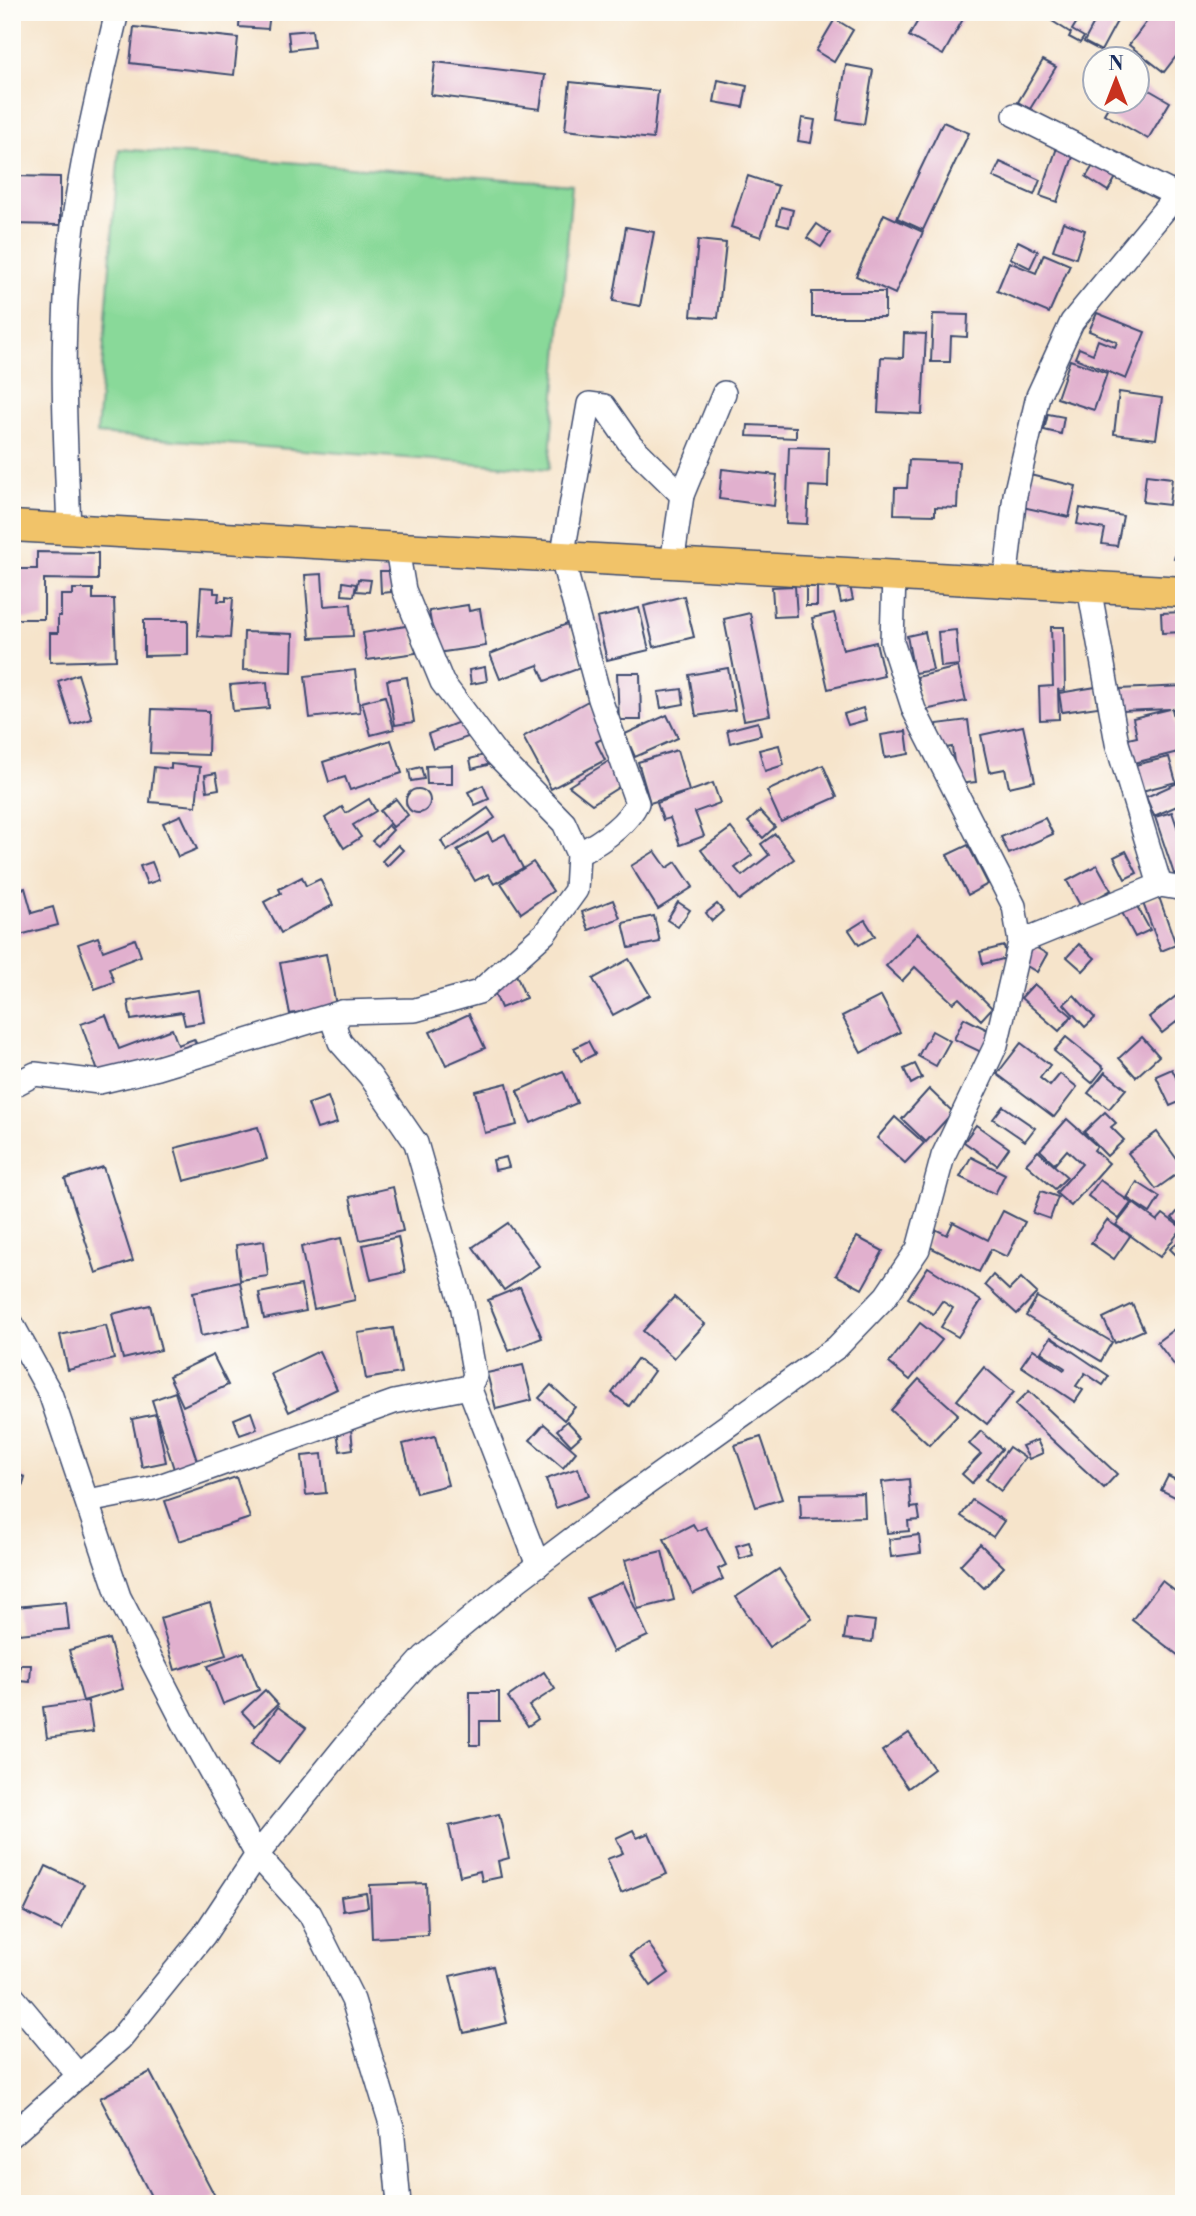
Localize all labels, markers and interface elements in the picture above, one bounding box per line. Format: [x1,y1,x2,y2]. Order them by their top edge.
north arrow [1080,46,1150,116]
text: N [1108,52,1124,76]

